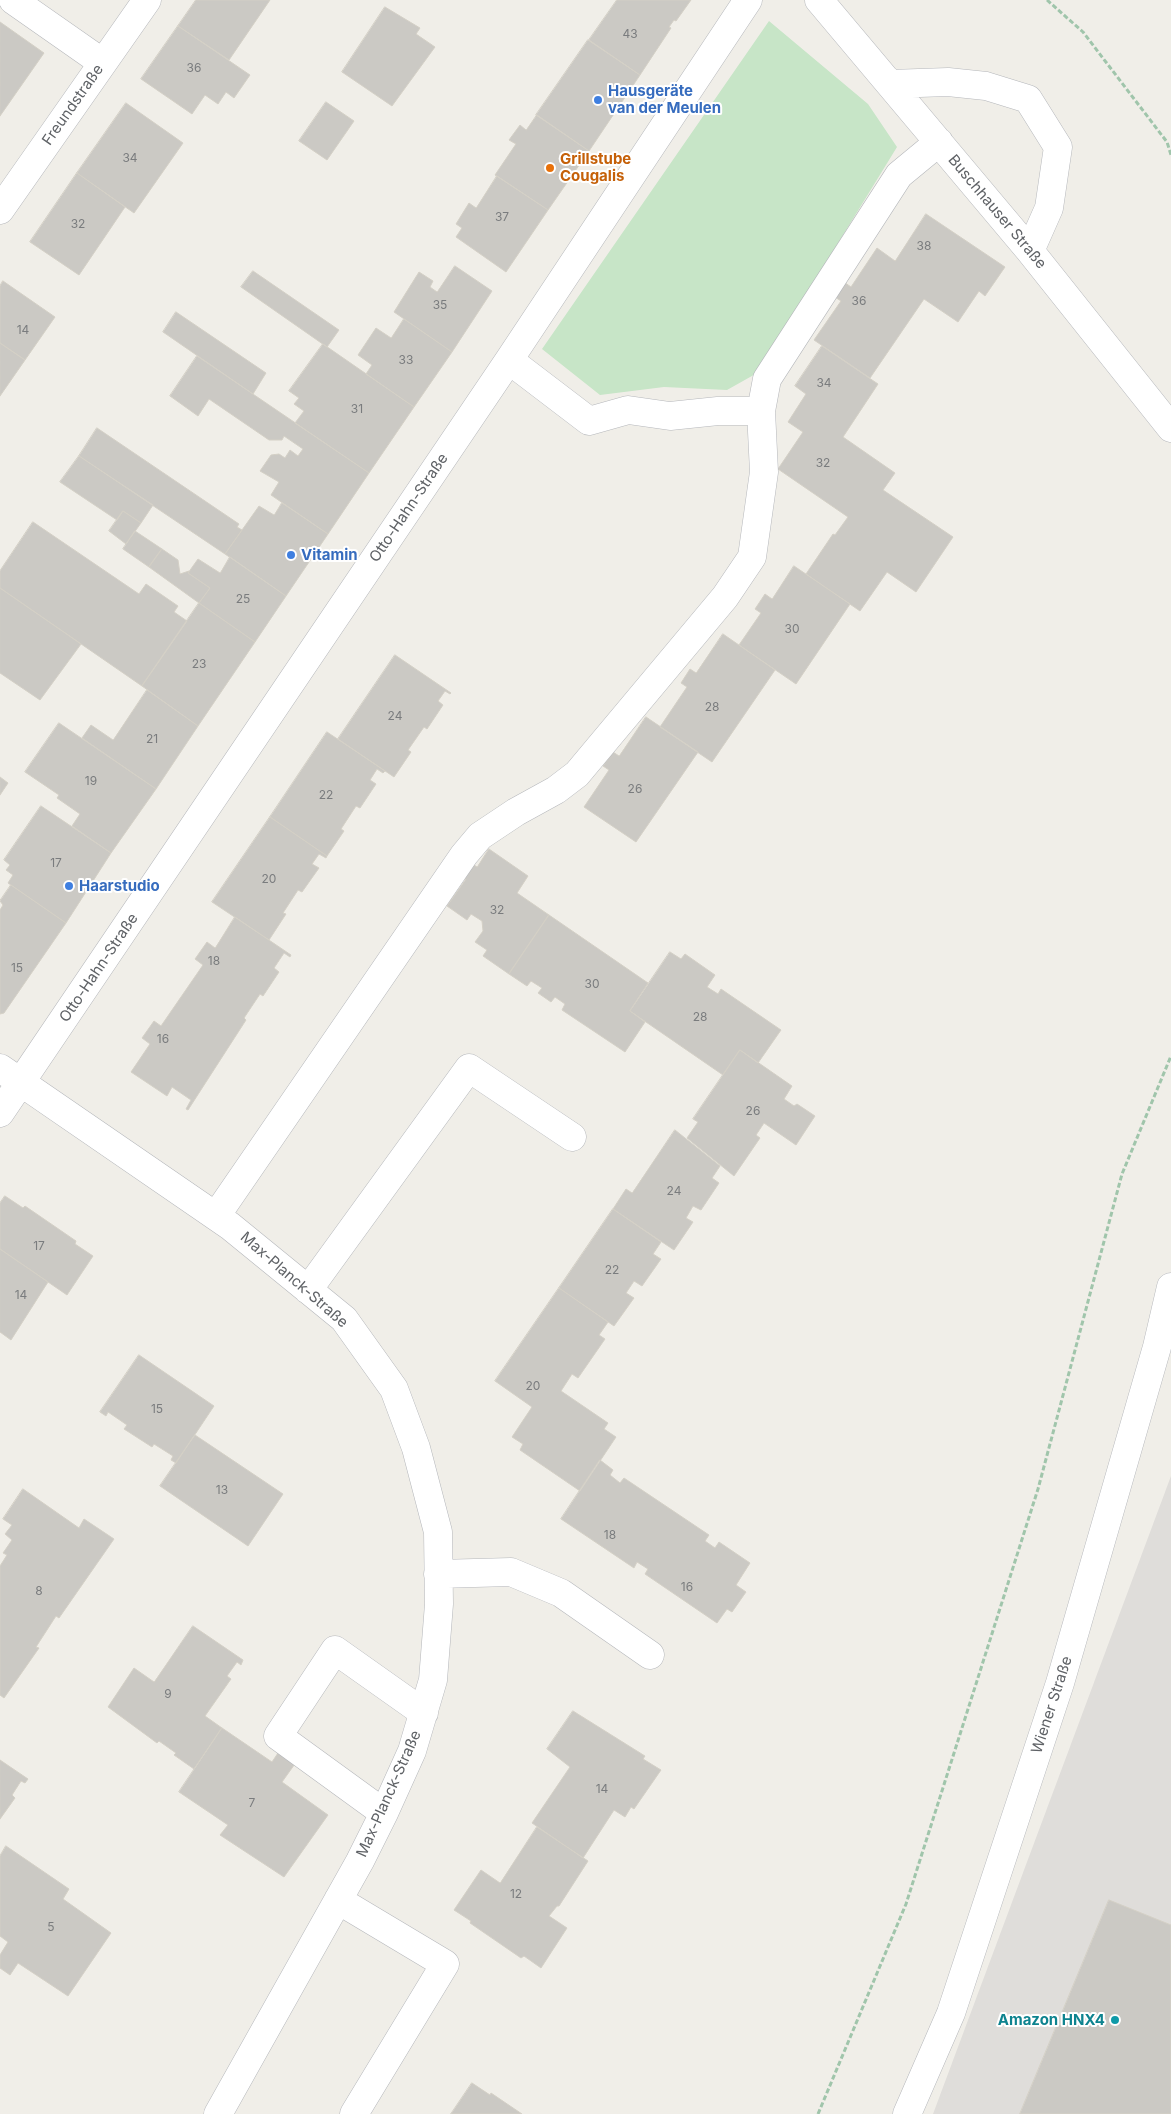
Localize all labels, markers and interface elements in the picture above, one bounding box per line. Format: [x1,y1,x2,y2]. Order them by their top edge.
house number: 43 [622,27,638,41]
street label: Freundstraße [39,61,107,149]
house number: 36 [187,61,201,75]
place label: Hausgeräte van der Meulen [608,82,721,117]
marker: Hausgeräte van der Meulen [592,94,604,106]
place label: Grillstube Cougalis [560,150,631,185]
house number: 34 [122,151,138,165]
street label: Buschhauser Straße [944,151,1050,273]
marker: Grillstube Cougalis [544,162,556,174]
house number: 37 [495,210,509,224]
house number: 32 [71,217,85,231]
house number: 38 [917,239,931,253]
house number: 36 [852,294,866,308]
house number: 35 [433,298,447,312]
house number: 14 [17,323,29,337]
house number: 33 [399,353,413,367]
house number: 34 [816,376,832,390]
house number: 31 [351,402,363,416]
street label: Otto-Hahn-Straße [366,450,452,566]
house number: 32 [816,456,830,470]
place label: Vitamin [301,546,358,564]
marker: Vitamin [285,549,297,561]
house number: 25 [236,592,250,606]
house number: 30 [785,622,799,636]
house number: 23 [192,657,206,671]
house number: 28 [705,700,719,714]
house number: 24 [388,709,402,723]
house number: 21 [146,732,158,746]
house number: 19 [85,774,97,788]
house number: 26 [628,782,642,796]
house number: 22 [319,788,333,802]
house number: 17 [50,856,62,870]
house number: 20 [262,872,276,886]
place label: Haarstudio [79,877,160,895]
marker: Haarstudio [63,880,75,892]
house number: 32 [490,903,504,917]
street label: Otto-Hahn-Straße [56,910,142,1026]
house number: 18 [208,954,220,968]
house number: 15 [11,961,23,975]
house number: 30 [585,977,599,991]
house number: 28 [693,1010,707,1024]
house number: 16 [157,1032,169,1046]
house number: 26 [746,1104,760,1118]
house number: 24 [667,1184,681,1198]
street label: Max-Planck-Straße [236,1228,352,1332]
house number: 17 [33,1239,45,1253]
house number: 22 [605,1263,619,1277]
house number: 14 [15,1288,27,1302]
house number: 20 [526,1379,540,1393]
house number: 15 [151,1402,163,1416]
house number: 13 [216,1483,228,1497]
house number: 18 [604,1528,616,1542]
house number: 16 [681,1580,693,1594]
house number: 8 [35,1584,43,1598]
street label: Wiener Straße [1028,1654,1076,1756]
house number: 9 [164,1687,172,1701]
street label: Max-Planck-Straße [353,1728,425,1860]
house number: 14 [596,1782,608,1796]
house number: 7 [249,1796,255,1810]
house number: 12 [510,1887,522,1901]
house number: 5 [47,1920,55,1934]
place label: Amazon HNX4 [998,2011,1105,2029]
marker: Amazon HNX4 [1109,2014,1121,2026]

